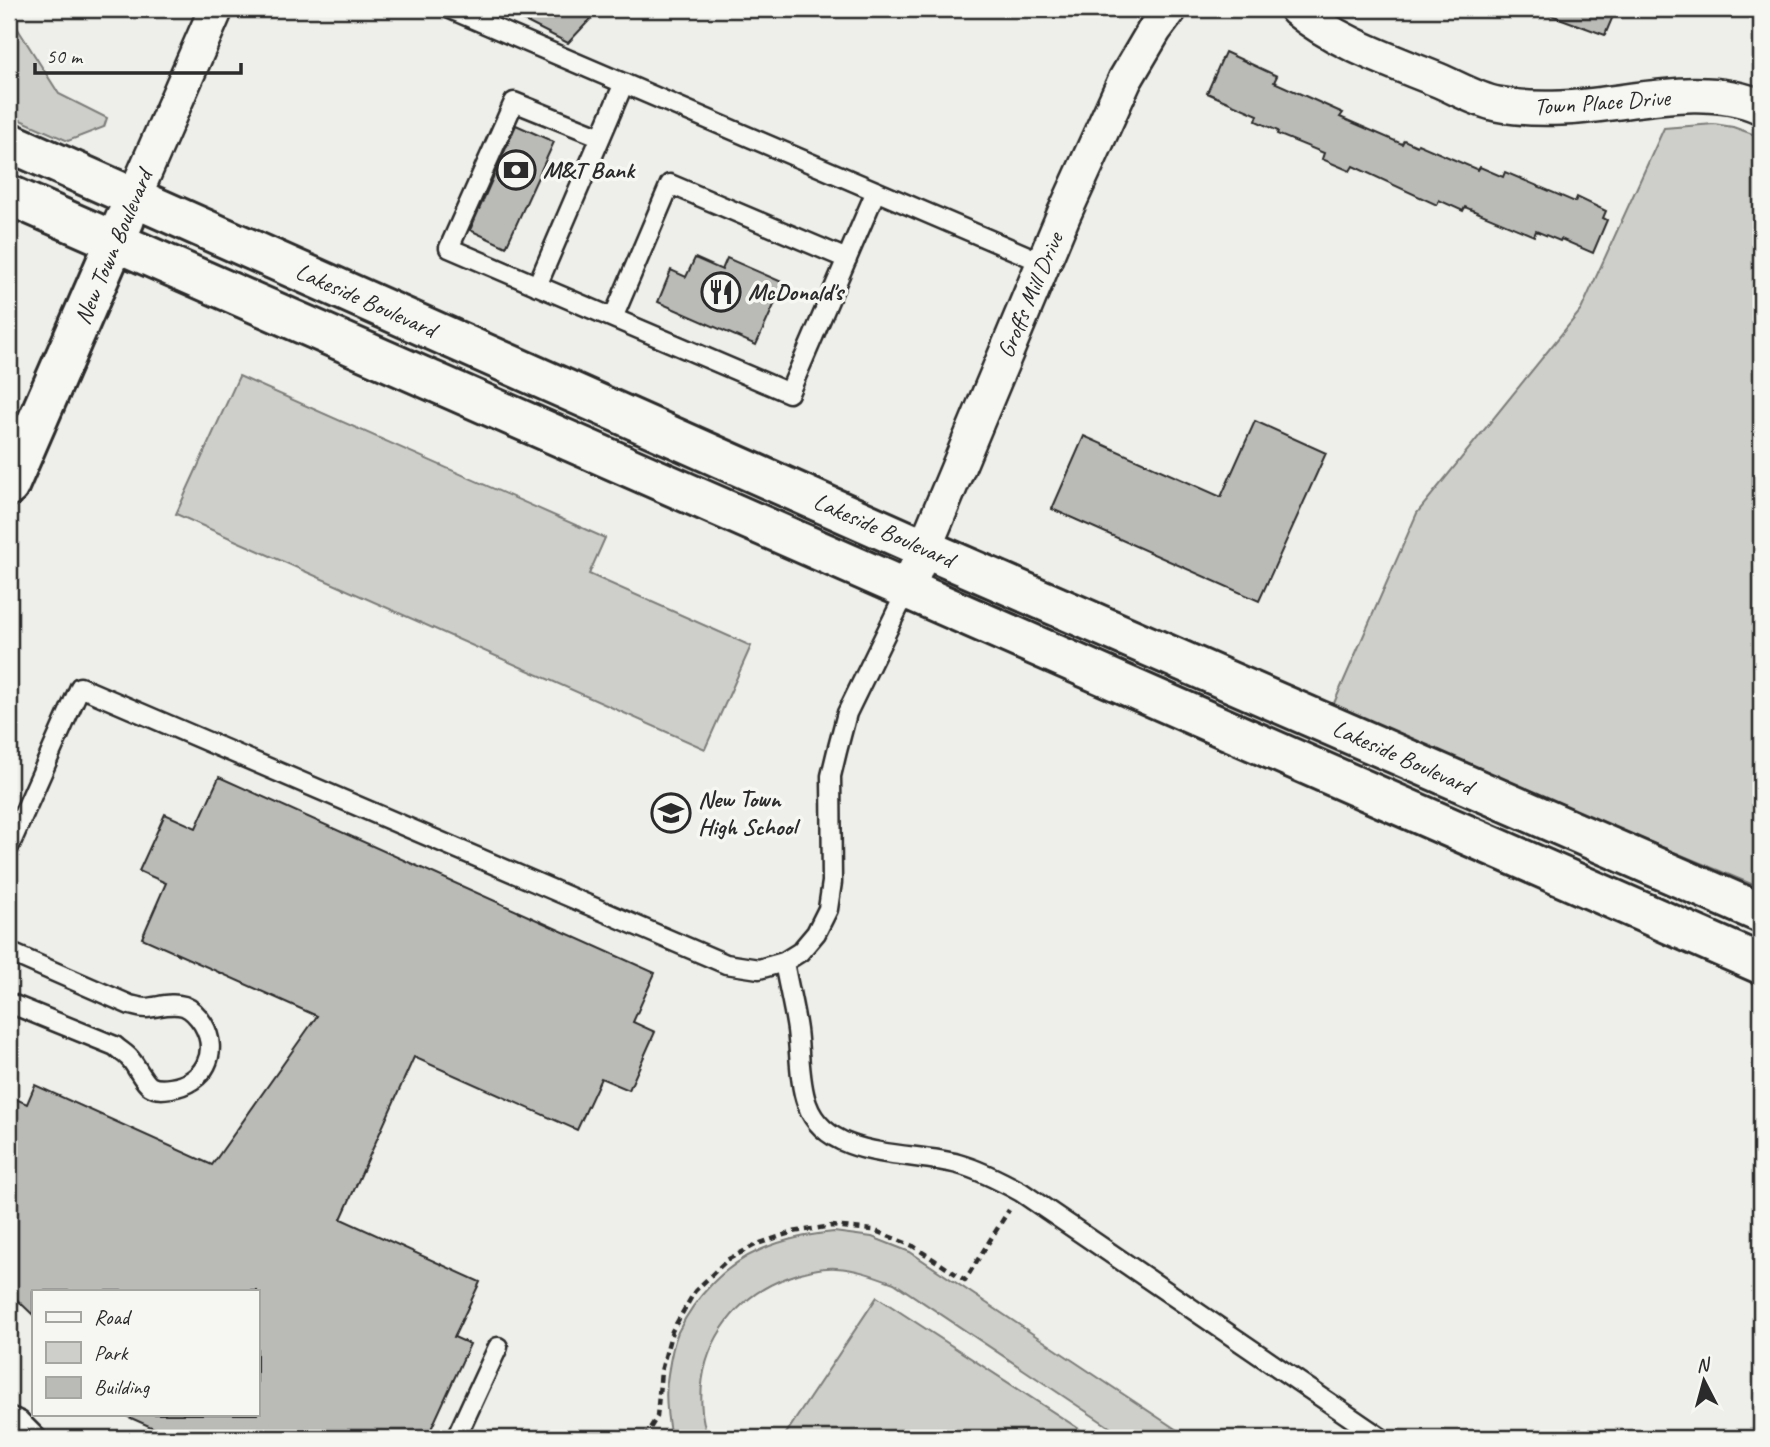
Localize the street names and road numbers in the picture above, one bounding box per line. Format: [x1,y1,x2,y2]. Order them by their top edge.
street label: Town Place Drive [1533,82,1673,122]
street label: New Town Boulevard [67,162,160,329]
street label: Groffs Mill Drive [990,226,1071,362]
street label: Lakeside Boulevard [291,256,444,346]
street label: Lakeside Boulevard [809,486,962,576]
street label: Lakeside Boulevard [1328,713,1481,803]

